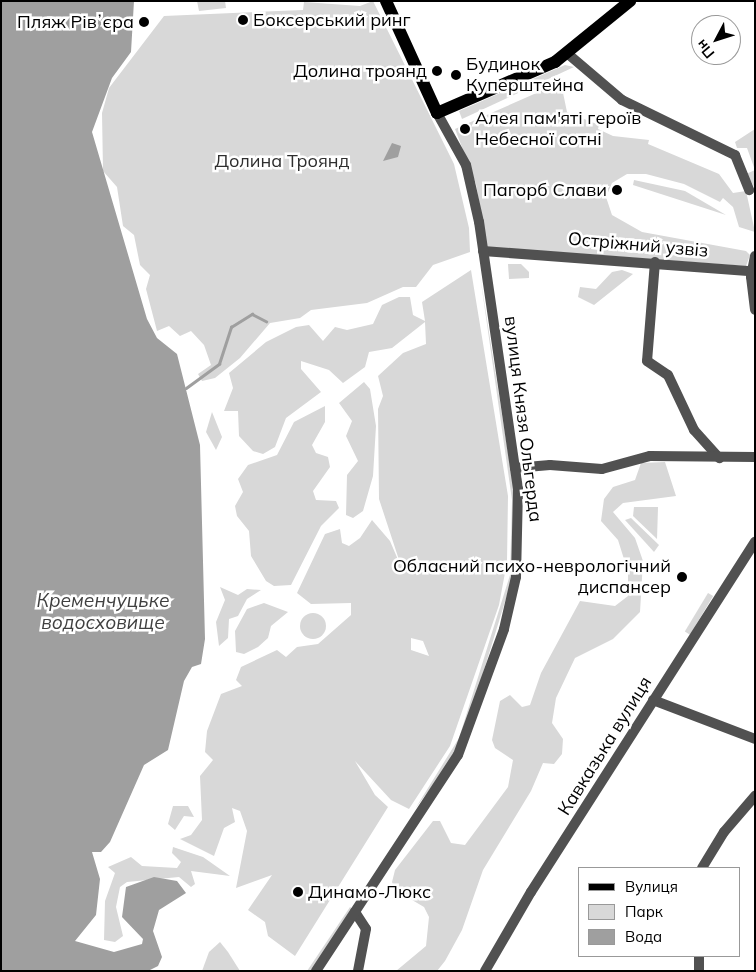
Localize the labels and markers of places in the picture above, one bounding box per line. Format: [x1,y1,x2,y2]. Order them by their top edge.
place label: Боксерський ринг [253,9,411,31]
place label: Пляж Рівʼєра [17,11,134,33]
marker: Боксерський ринг [237,14,249,26]
marker: Пляж Рівʼєра [138,16,150,28]
place label: Будинок Куперштейна [466,54,584,96]
place label: Долина троянд [293,60,427,82]
marker: Долина троянд [431,65,443,77]
marker: Будинок Куперштейна [450,69,462,81]
place label: Алея пам'яті героїв Небесної сотні [475,108,641,150]
marker: Алея пам'яті героїв Небесної сотні [459,123,471,135]
place label: Пагорб Слави [483,179,607,201]
marker: Пагорб Слави [611,184,623,196]
place label: Обласний психо-неврологічний диспансер [393,556,671,598]
marker: Обласний психо-неврологічний диспансер [675,570,689,584]
place label: Динамо-Люкс [308,881,431,903]
marker: Динамо-Люкс [292,886,304,898]

